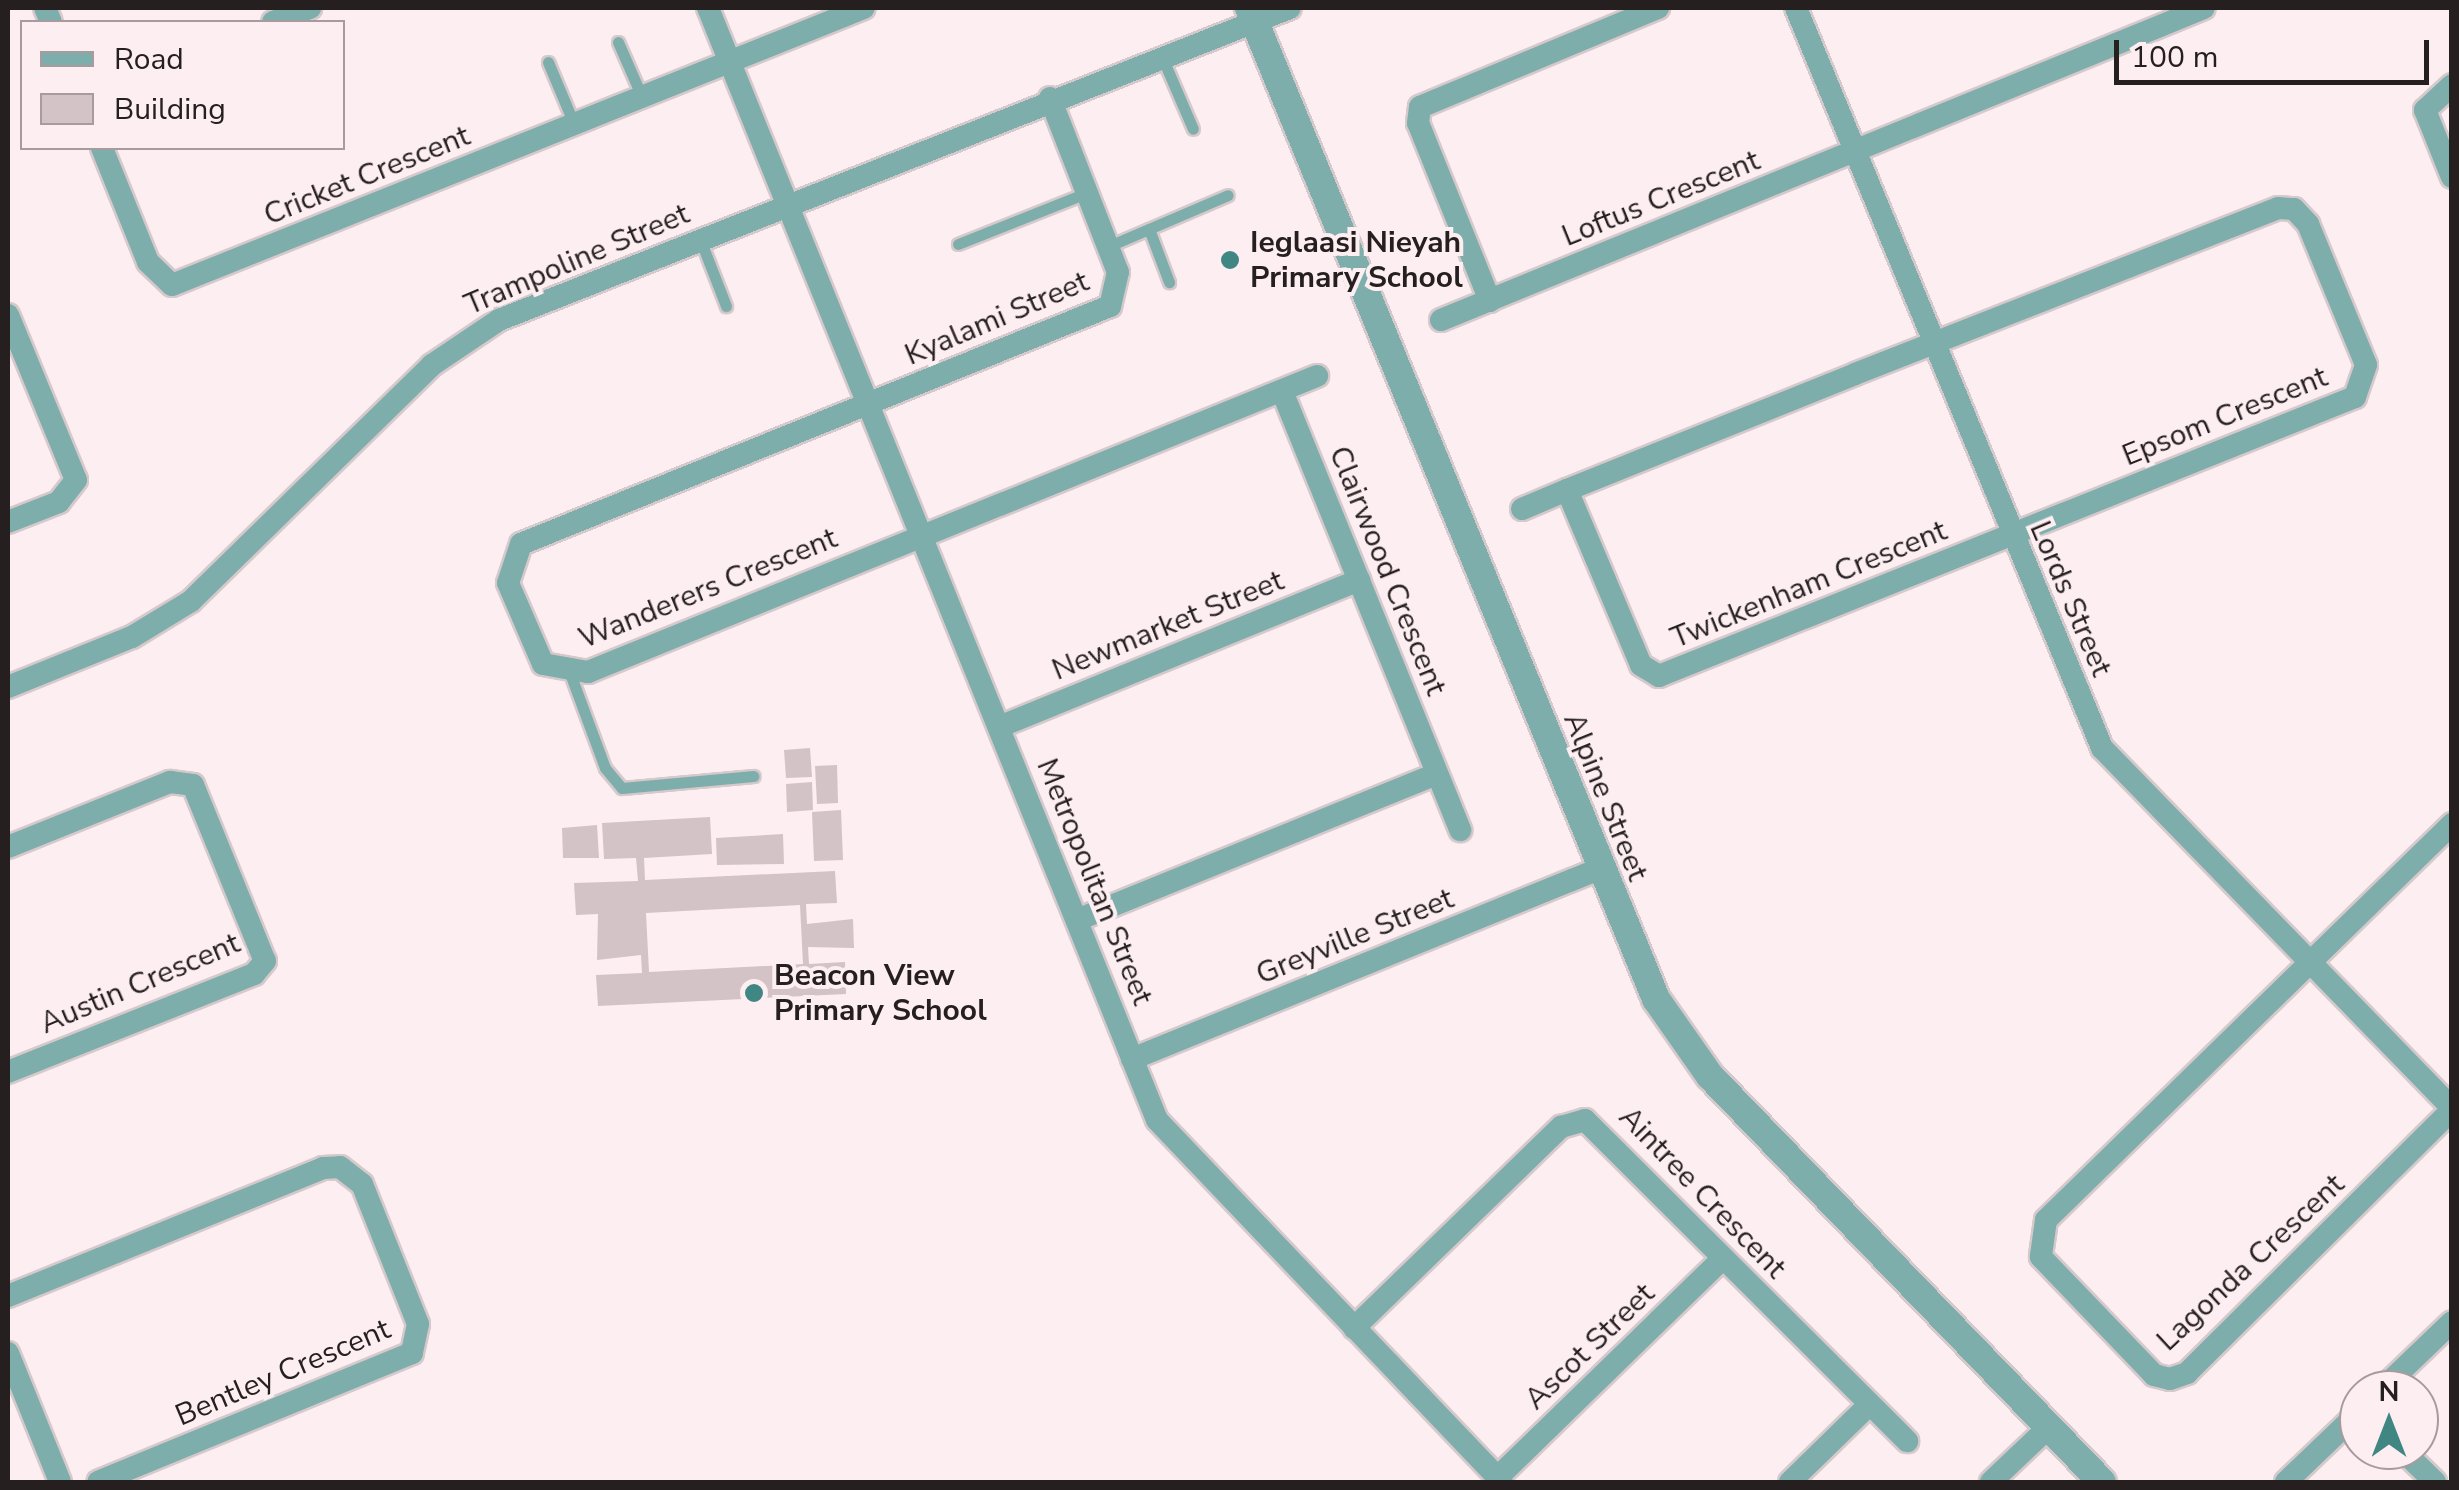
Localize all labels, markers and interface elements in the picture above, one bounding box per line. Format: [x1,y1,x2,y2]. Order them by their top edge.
legend [20,20,345,150]
scale bar [2119,20,2434,82]
text: 100 m [2131,37,2218,78]
text: Road [114,39,184,80]
text: Building [114,89,226,130]
street label: Cricket Crescent [259,118,475,234]
street label: Loftus Crescent [1557,143,1765,255]
street label: Trampoline Street [459,196,695,324]
place label: Ieglaasi Nieyah Primary School [1250,225,1463,296]
marker: Ieglaasi Nieyah Primary School [1219,249,1241,271]
street label: Kyalami Street [900,264,1094,374]
street label: Epsom Crescent [2117,360,2333,474]
street label: Clairwood Crescent [1321,441,1453,701]
street label: Twickenham Crescent [1666,513,1952,657]
street label: Lords Street [2021,516,2119,682]
street label: Wanderers Crescent [574,521,842,657]
street label: Newmarket Street [1047,563,1289,689]
street label: Alpine Street [1555,708,1655,886]
street label: Metropolitan Street [1028,754,1160,1010]
street label: Greyville Street [1251,881,1459,993]
street label: Austin Crescent [35,926,245,1042]
place label: Beacon View Primary School [774,958,987,1028]
marker: Beacon View Primary School [743,982,765,1004]
street label: Aintree Crescent [1611,1100,1793,1286]
street label: Lagonda Crescent [2150,1167,2352,1359]
street label: Ascot Street [1518,1276,1662,1418]
street label: Bentley Crescent [170,1312,396,1434]
north arrow [2339,1370,2439,1470]
text: N [2379,1373,2399,1411]

